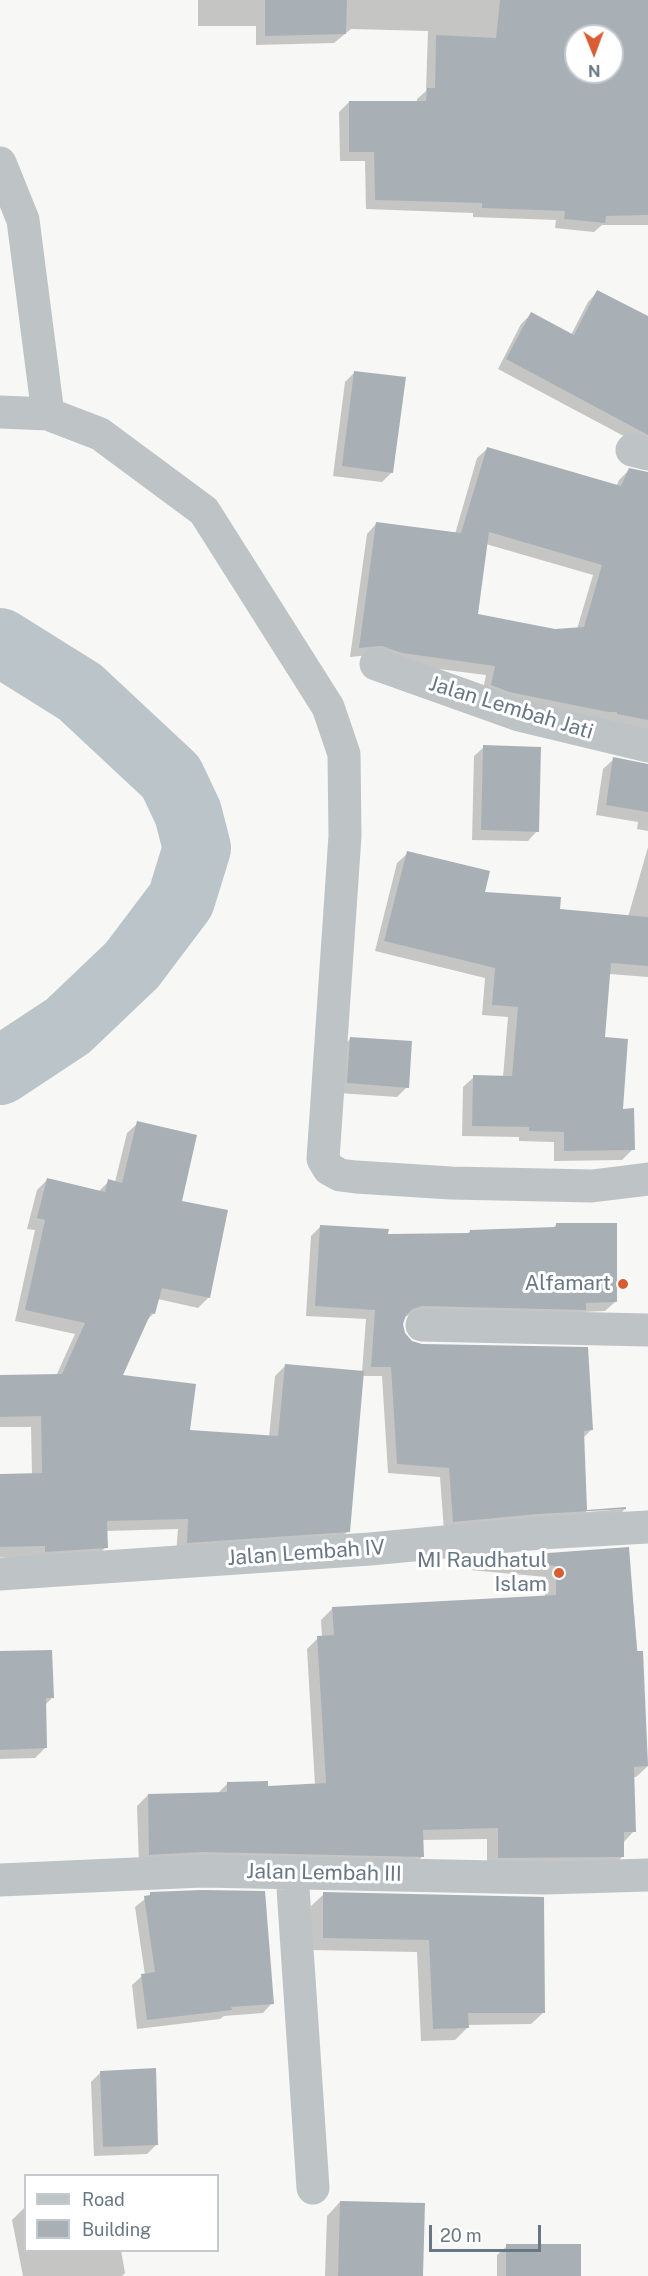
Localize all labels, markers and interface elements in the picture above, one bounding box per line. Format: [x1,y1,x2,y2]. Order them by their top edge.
north arrow [564,24,624,84]
text: N [588,61,601,80]
street label: Jalan Lembah Jati [426,671,596,745]
place label: Alfamart [524,1271,611,1297]
marker: Alfamart [616,1277,630,1291]
street label: Jalan Lembah IV [226,1535,386,1571]
place label: MI Raudhatul Islam [417,1548,547,1598]
marker: MI Raudhatul Islam [552,1566,566,1580]
street label: Jalan Lembah III [246,1859,402,1887]
legend [24,2174,219,2252]
text: Road [82,2189,125,2210]
scale bar [432,2213,544,2251]
text: Building [82,2219,151,2240]
text: 20 m [440,2225,482,2246]

